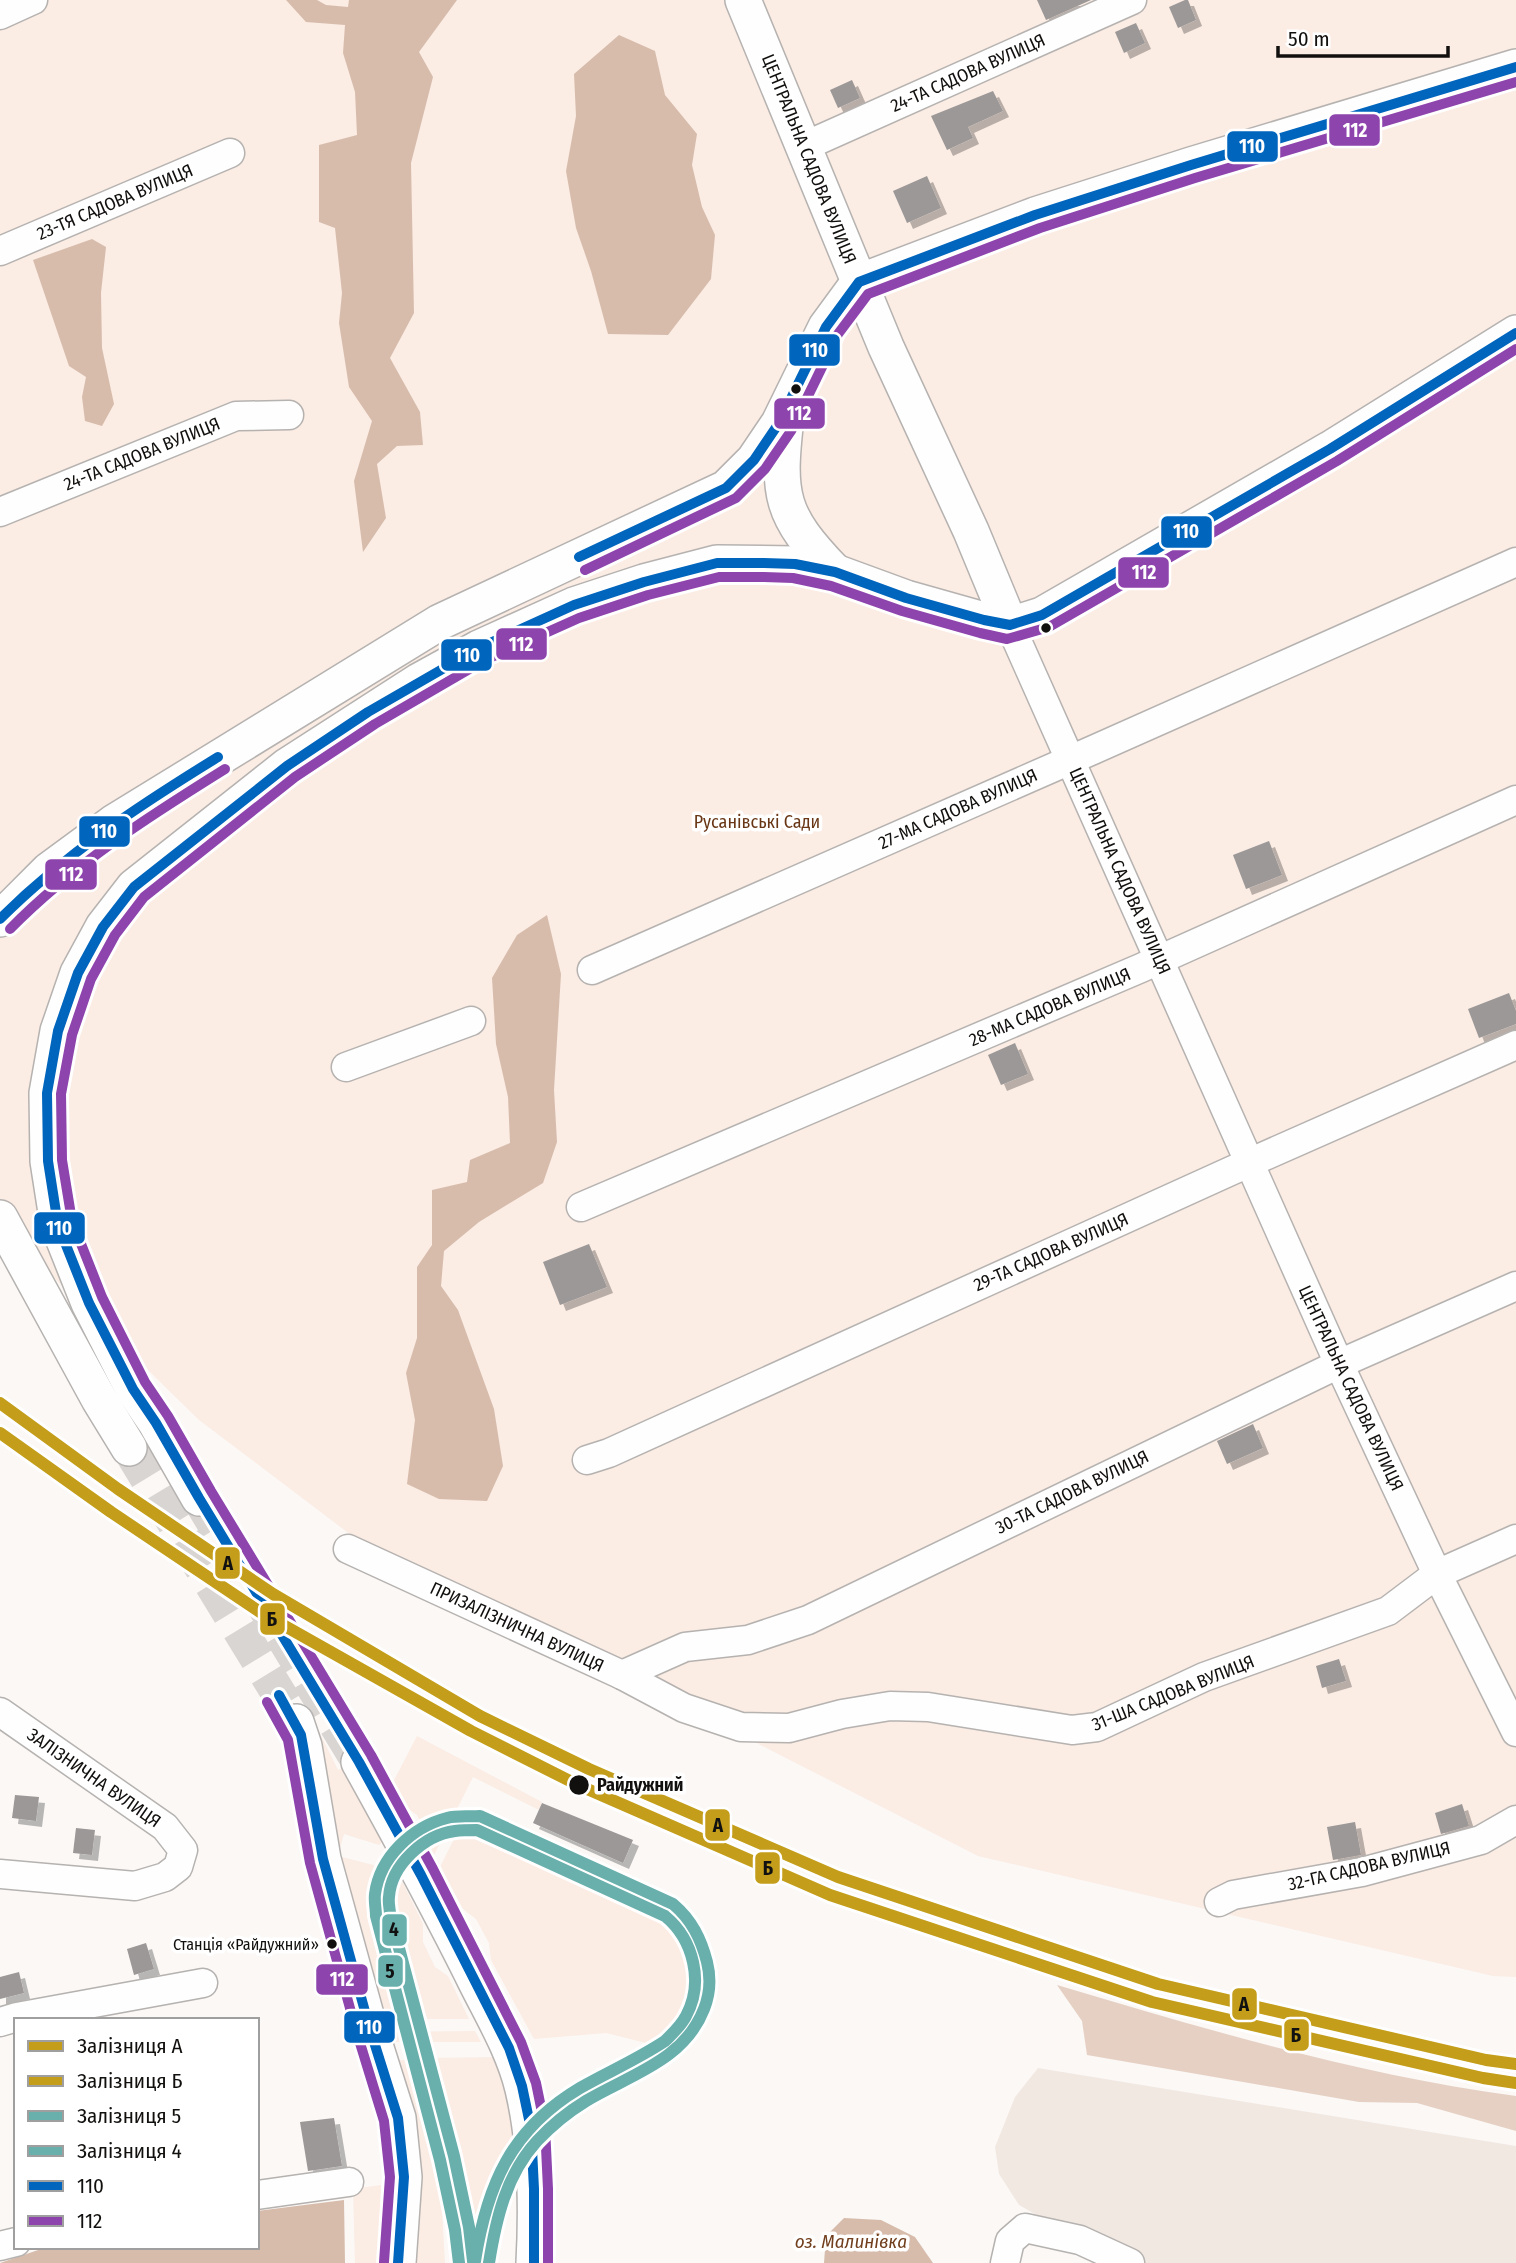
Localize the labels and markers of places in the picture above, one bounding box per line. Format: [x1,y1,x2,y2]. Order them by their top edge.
unlabelled marker [789,382,803,396]
unlabelled marker [1039,621,1053,635]
marker: Райдужний [567,1773,591,1797]
place label: Райдужний [597,1774,683,1796]
place label: Станція «Райдужний» [173,1935,319,1954]
marker: Станція «Райдужний» [325,1937,339,1951]

